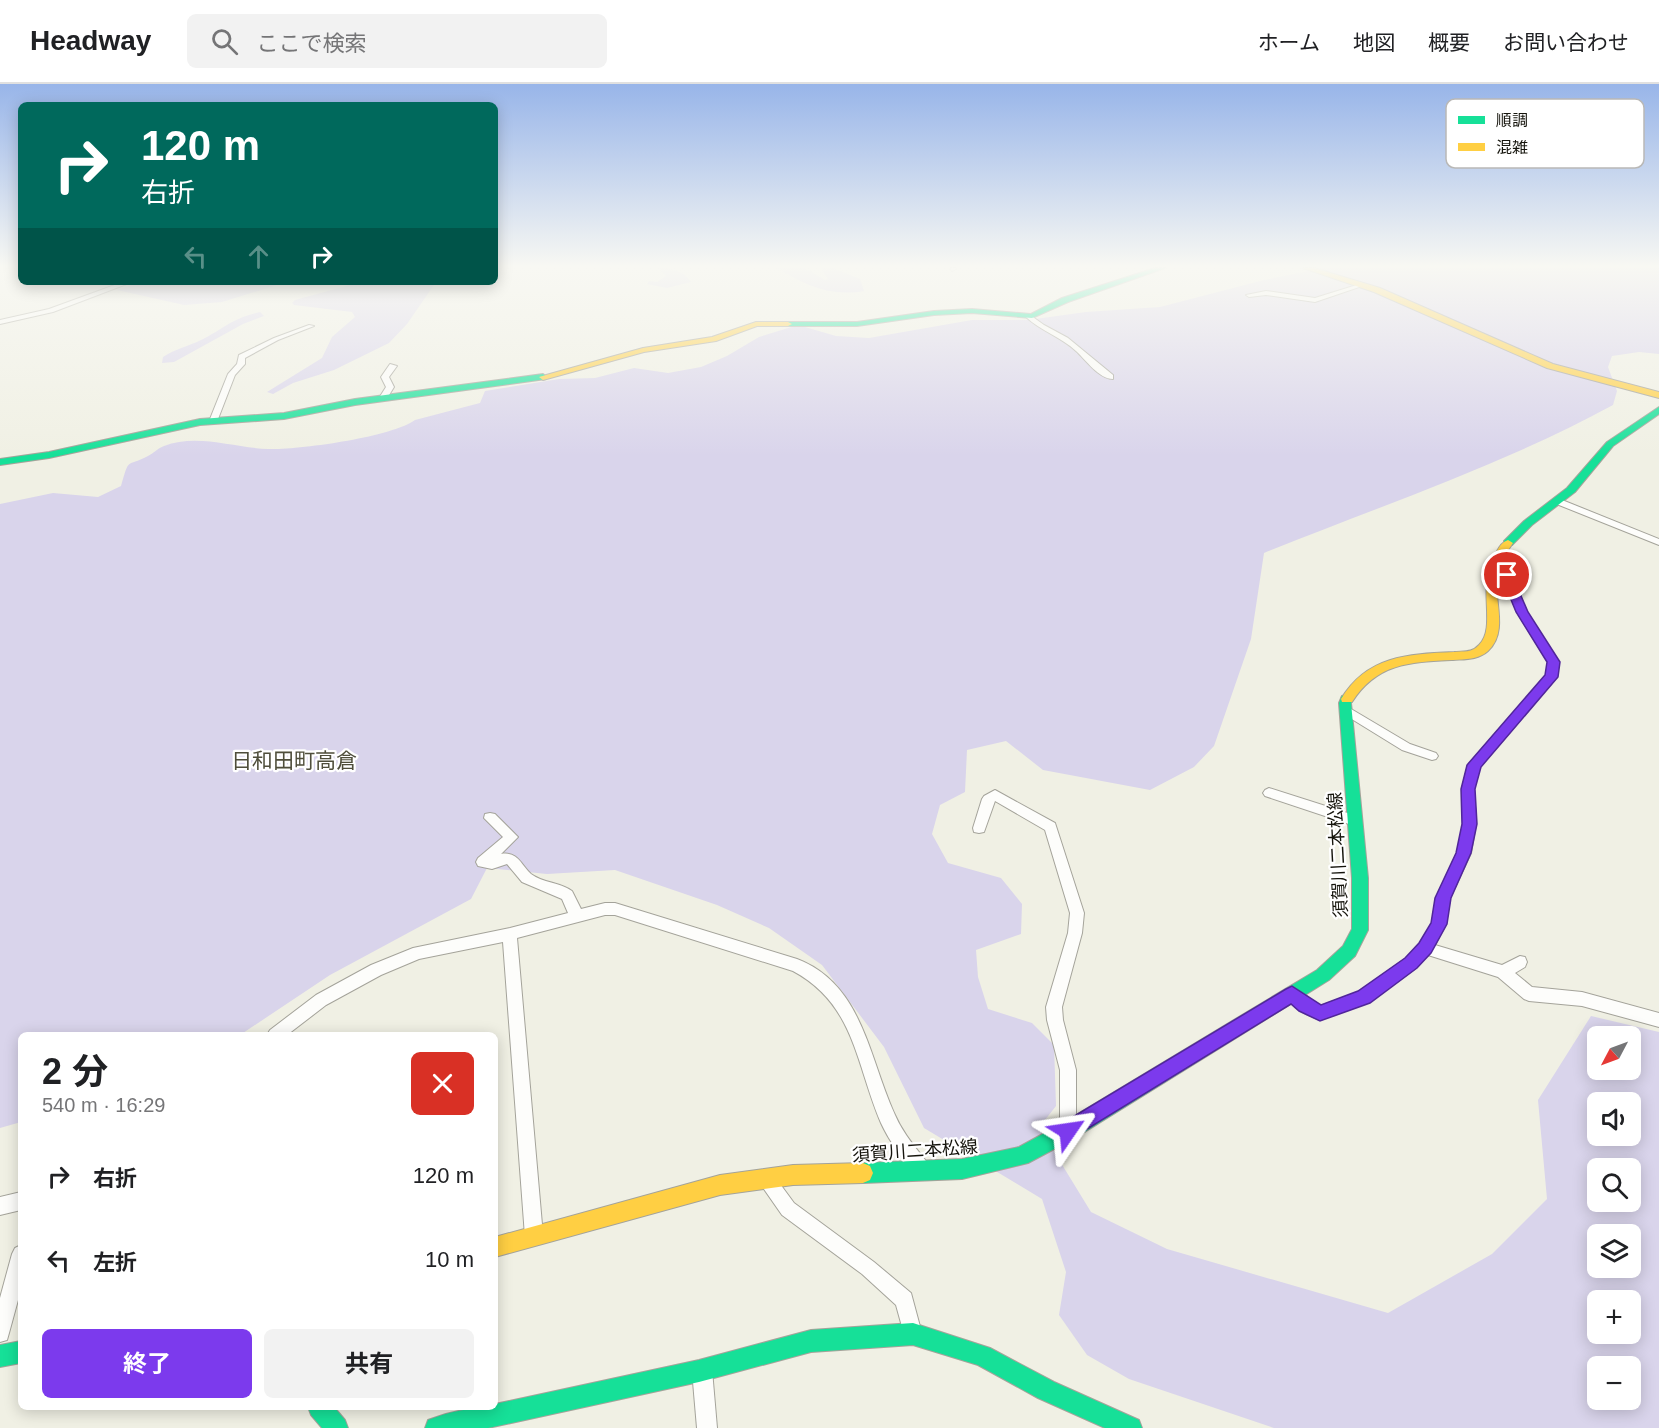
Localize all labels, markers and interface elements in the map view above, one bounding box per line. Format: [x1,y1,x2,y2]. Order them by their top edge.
search box [187,14,607,68]
text: Headway [30,25,151,56]
icon: search [208,25,241,58]
text: ここで検索 [256,31,366,56]
text: ホーム [1258,31,1320,54]
text: 地図 [1353,31,1395,54]
text: 概要 [1428,31,1470,54]
text: お問い合わせ [1503,31,1629,54]
legend [1446,99,1644,168]
text: 順調 [1496,112,1528,129]
text: 120 m [141,122,260,169]
icon: right [42,126,120,204]
text: 混雑 [1496,139,1528,156]
text: 右折 [141,178,195,208]
icon: left [179,240,212,273]
icon: ahead [242,240,275,273]
icon: right [305,240,338,273]
pin [1481,549,1532,600]
icon: arrive [1490,558,1523,591]
district label: 日和田町高倉 [231,749,357,772]
street label: 須賀川二本松線 [1325,792,1351,918]
north arrow [1587,1026,1641,1080]
map controls [1587,1026,1641,1410]
text: 2 分 [42,1051,108,1092]
button: close [411,1052,474,1115]
button: sound [1587,1092,1641,1146]
text: 540 m · 16:29 [42,1094,165,1116]
position arrow [1036,1099,1100,1163]
street label: 須賀川二本松線 [851,1137,979,1165]
button: search [1587,1158,1641,1212]
icon: right [42,1160,75,1193]
text: 120 m [413,1163,474,1188]
text: 右折 [93,1166,137,1191]
button: layers [1587,1224,1641,1278]
icon: left [42,1244,75,1277]
text: 10 m [425,1247,474,1272]
text: 左折 [93,1250,137,1275]
button: + [1587,1290,1641,1344]
button: 終了 [42,1329,252,1398]
button: 共有 [264,1329,474,1398]
button: − [1587,1356,1641,1410]

